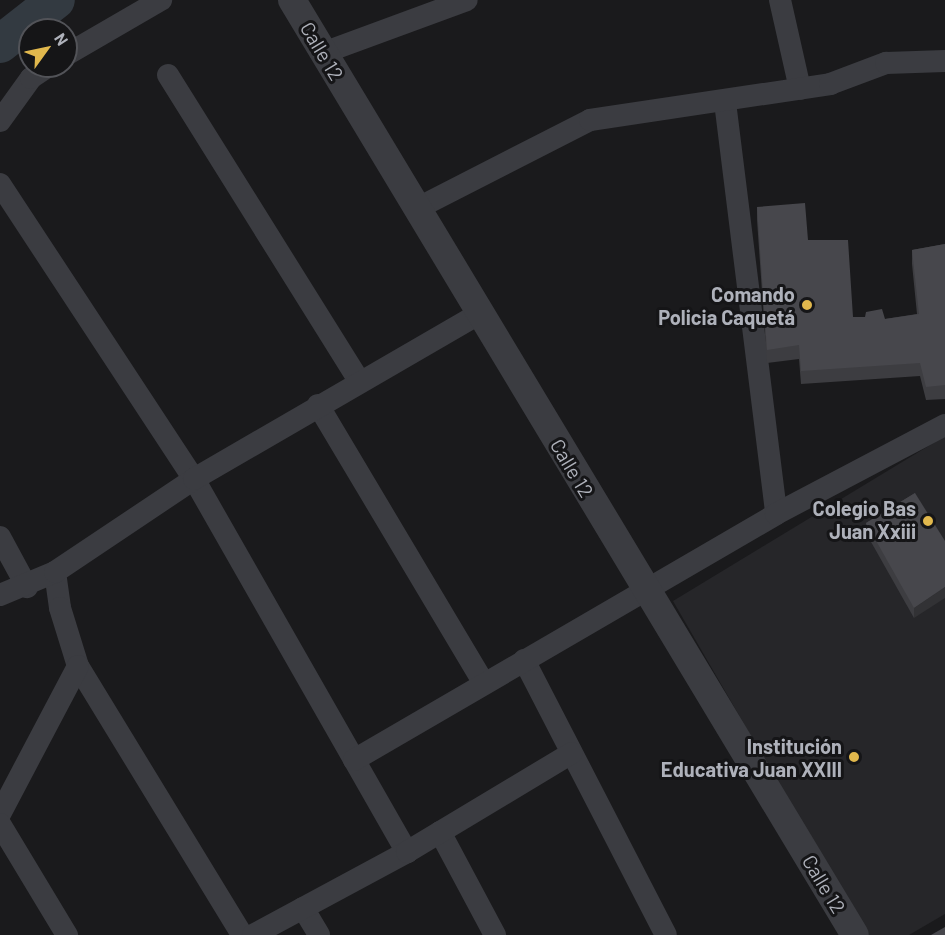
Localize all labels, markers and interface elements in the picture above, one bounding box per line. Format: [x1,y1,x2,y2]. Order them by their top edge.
street label: Calle 12 [295,17,349,85]
north arrow [18,18,78,78]
text: N [51,29,73,49]
place label: Comando Policia Caquetá [658,282,795,329]
marker: Comando Policia Caquetá [800,298,814,312]
street label: Calle 12 [545,434,599,502]
place label: Colegio Bas Juan Xxiii [813,497,916,544]
marker: Colegio Bas Juan Xxiii [921,514,935,528]
place label: Institución Educativa Juan XXIII [661,734,842,781]
marker: Institución Educativa Juan XXIII [847,750,861,764]
street label: Calle 12 [797,850,851,918]

